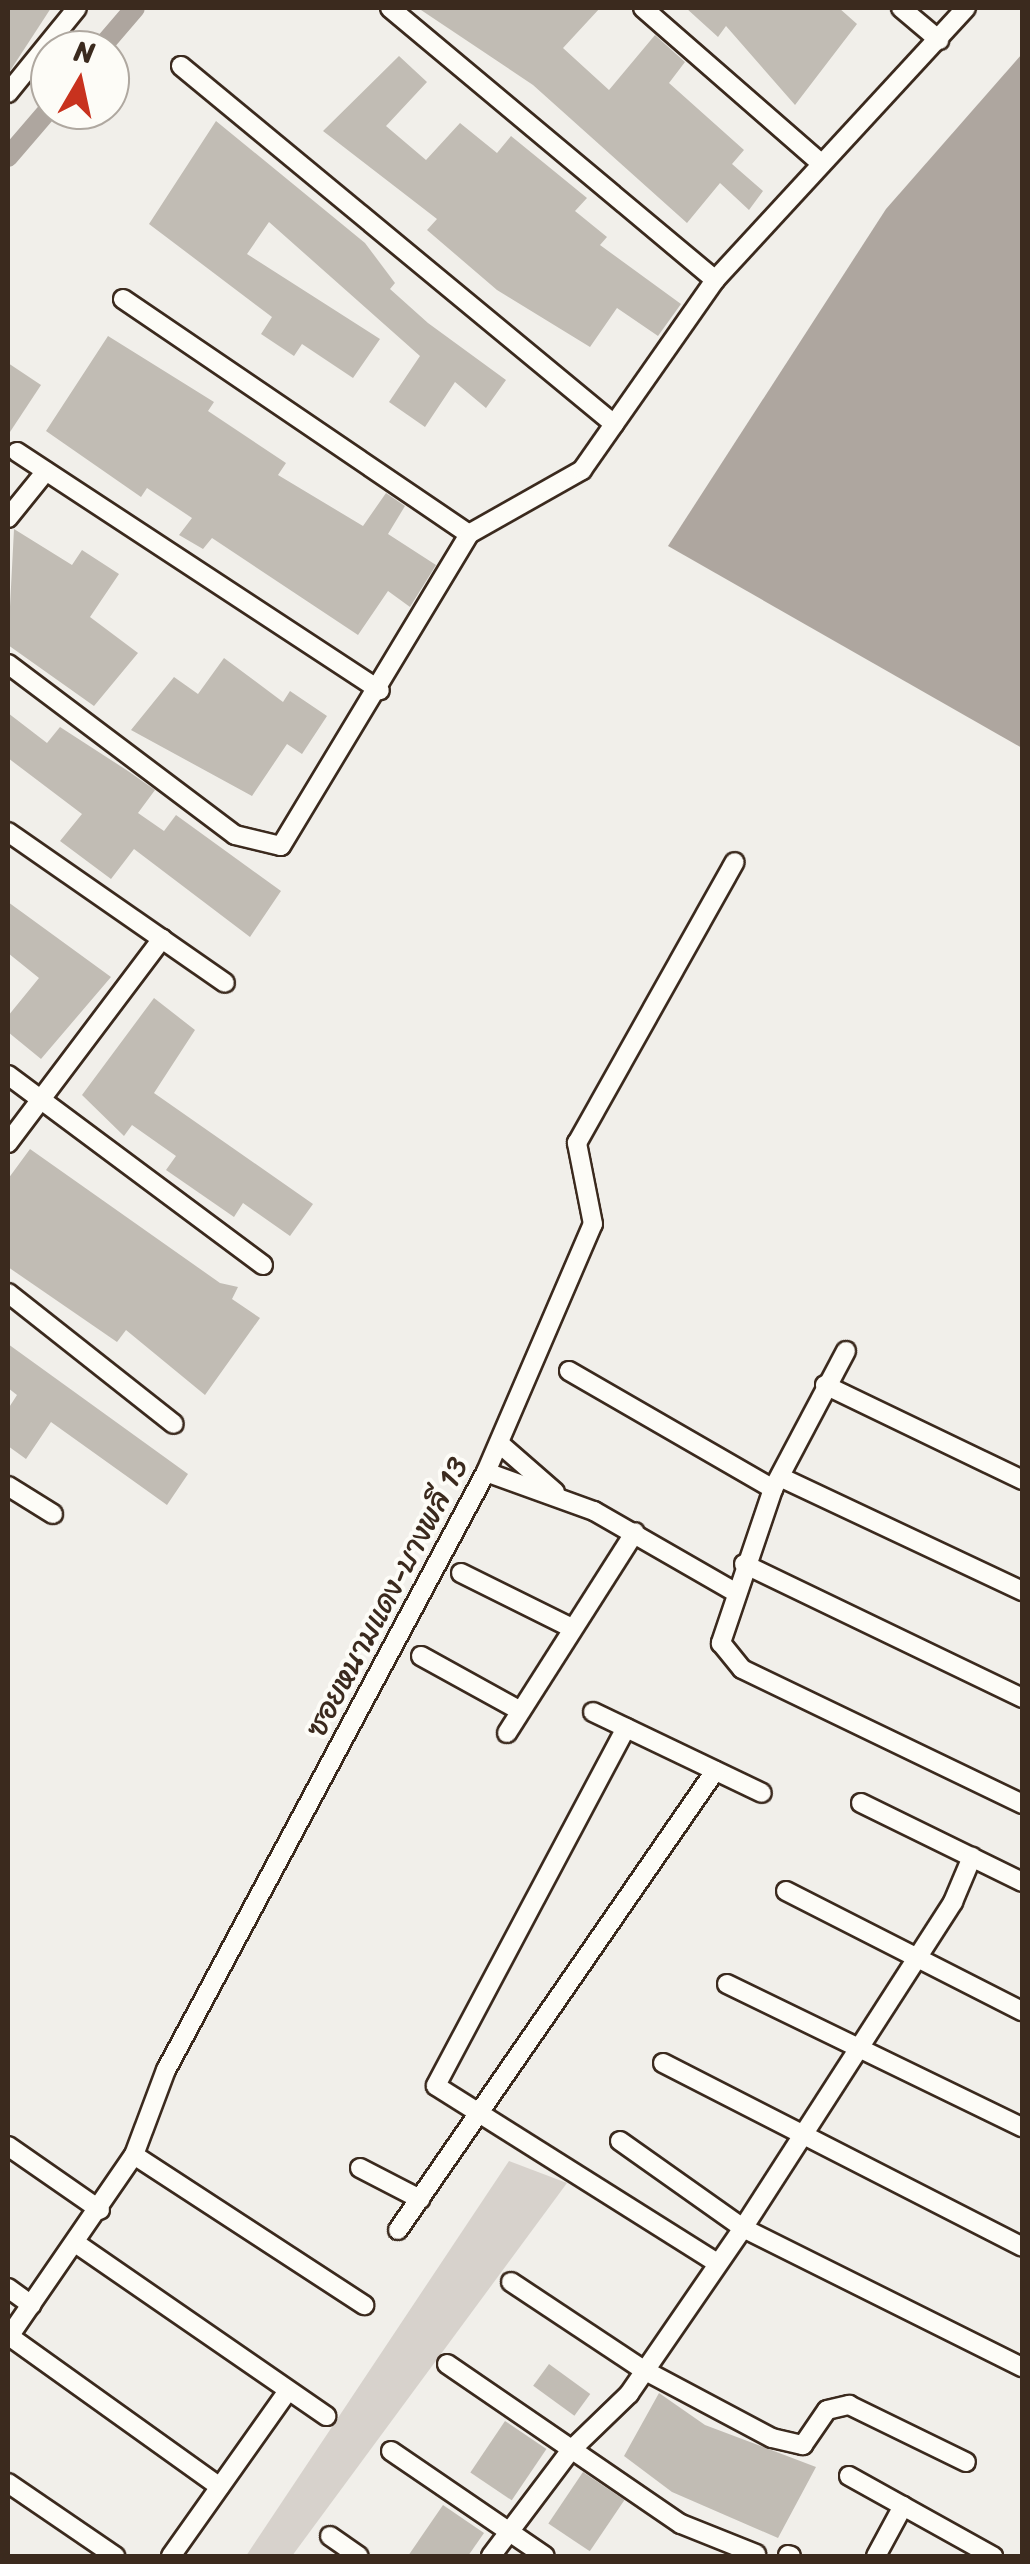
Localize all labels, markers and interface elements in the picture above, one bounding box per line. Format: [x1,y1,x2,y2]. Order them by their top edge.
text: N [71,26,98,78]
north arrow [30,30,130,130]
street label: ซอยหนามแดง-บางพลี 13 [298,1451,476,1743]

